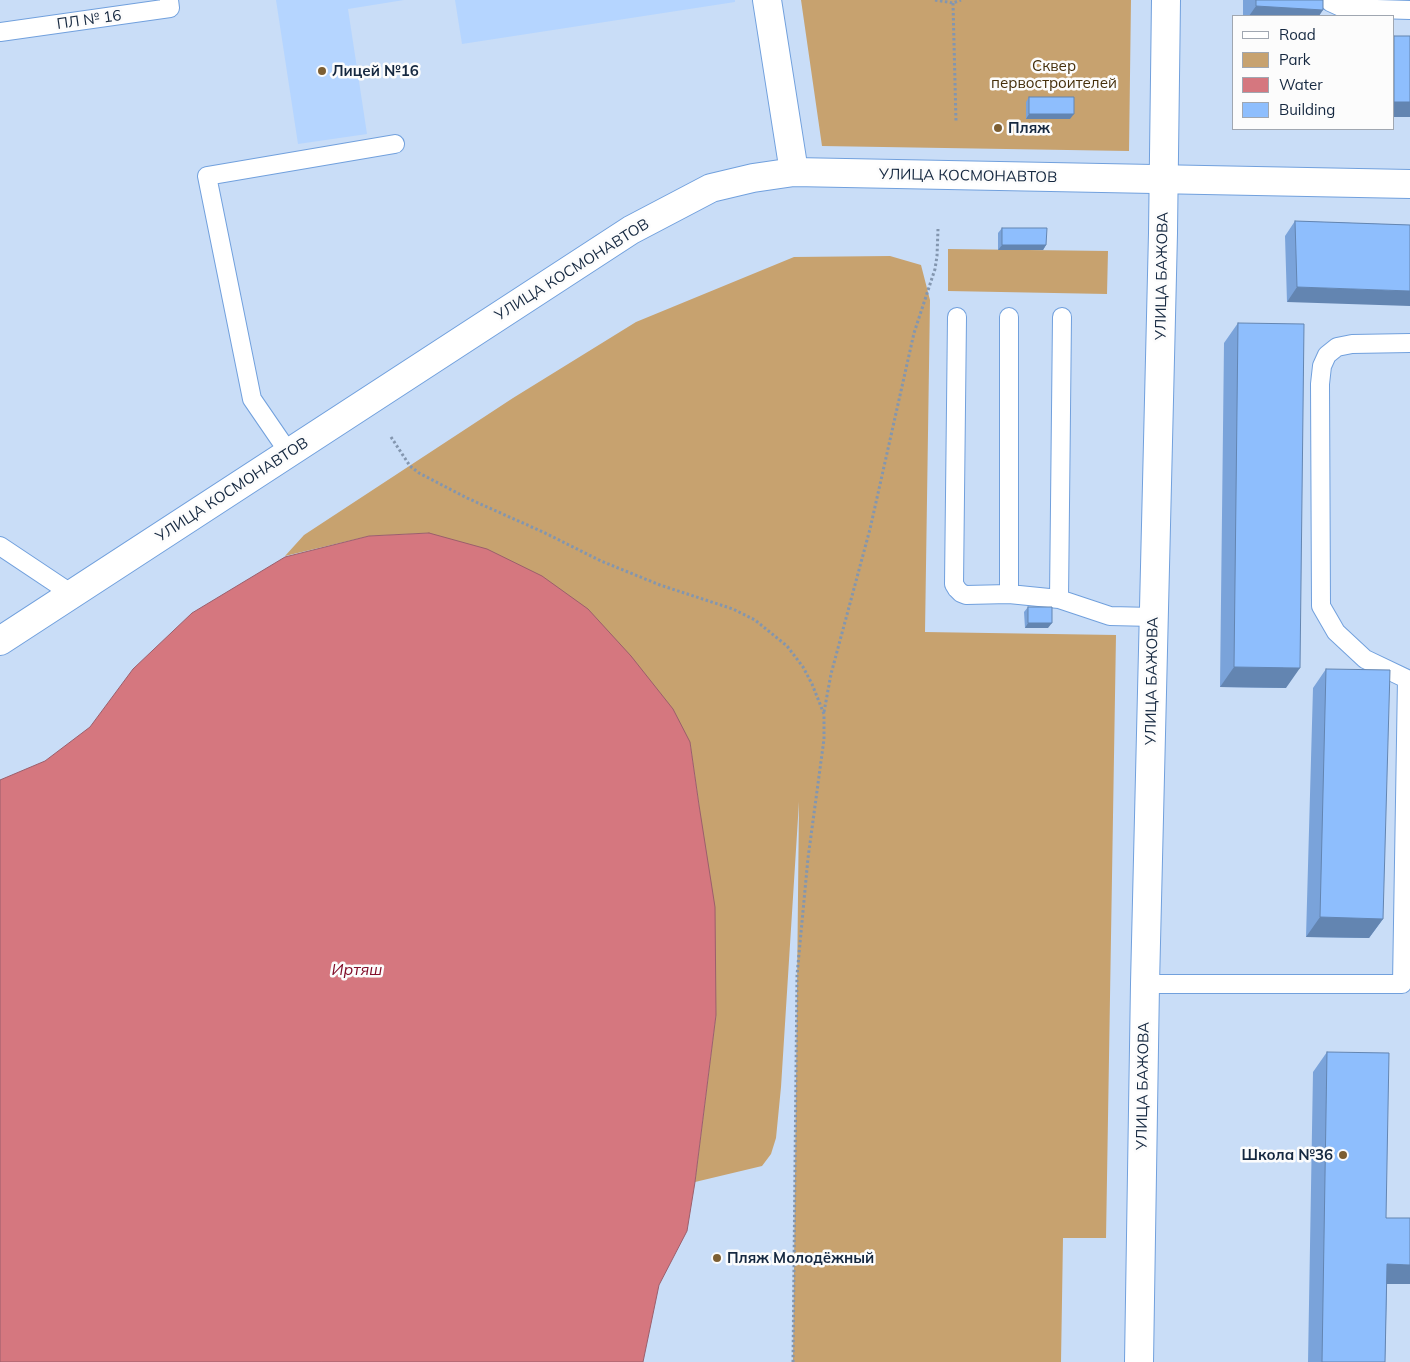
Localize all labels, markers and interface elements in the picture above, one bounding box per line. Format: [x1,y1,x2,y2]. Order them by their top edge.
street label: ПЛ № 16 [56,7,122,33]
legend [1232,15,1395,130]
text: Road [1279,25,1316,44]
text: Park [1279,50,1311,69]
park label: Сквер первостроителей [991,57,1117,92]
place label: Лицей №16 [332,62,419,80]
marker: Лицей №16 [316,65,328,77]
text: Water [1279,75,1323,94]
text: Building [1279,100,1335,119]
place label: Пляж [1008,119,1050,137]
marker: Пляж [992,122,1004,134]
street label: УЛИЦА КОСМОНАВТОВ [879,165,1057,187]
street label: УЛИЦА БАЖОВА [1152,212,1172,340]
street label: УЛИЦА КОСМОНАВТОВ [492,215,652,325]
street label: УЛИЦА КОСМОНАВТОВ [152,434,312,546]
street label: УЛИЦА БАЖОВА [1142,617,1162,745]
water label: Иртяш [332,960,382,980]
street label: УЛИЦА БАЖОВА [1133,1022,1153,1150]
place label: Школа №36 [1242,1146,1333,1164]
marker: Школа №36 [1337,1149,1349,1161]
place label: Пляж Молодёжный [727,1249,874,1267]
marker: Пляж Молодёжный [711,1252,723,1264]

